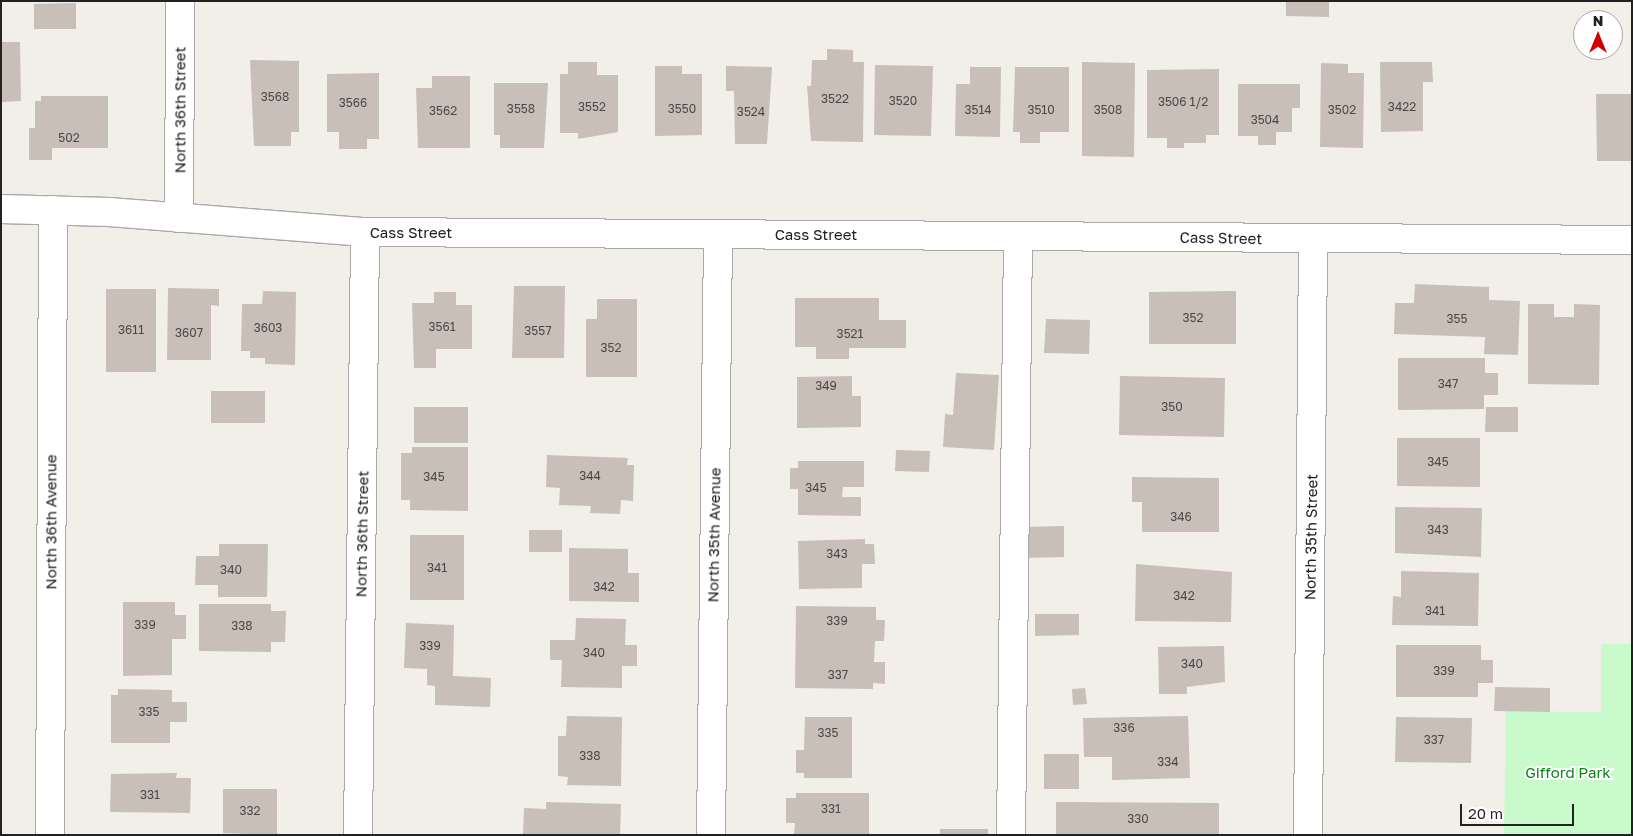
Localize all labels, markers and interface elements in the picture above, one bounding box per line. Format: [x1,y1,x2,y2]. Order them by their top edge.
north arrow [1573,10,1623,60]
text: N [1593,12,1603,29]
street label: North 36th Street [171,47,189,173]
house number: 3568 [261,90,289,104]
house number: 3522 [821,92,849,106]
house number: 3520 [889,94,917,108]
house number: 3506 1/2 [1158,95,1208,109]
house number: 3566 [339,96,367,110]
house number: 3552 [578,100,606,114]
house number: 3422 [1388,100,1416,114]
house number: 3558 [507,102,535,116]
house number: 3550 [668,102,696,116]
house number: 3514 [964,103,992,117]
house number: 3510 [1027,103,1055,117]
house number: 3508 [1094,103,1122,117]
house number: 3502 [1328,103,1356,117]
house number: 3562 [429,104,457,118]
house number: 3524 [737,105,765,119]
house number: 3504 [1251,113,1279,127]
house number: 502 [58,131,80,145]
street label: Cass Street [370,224,452,242]
street label: Cass Street [775,226,857,244]
street label: Cass Street [1179,228,1263,248]
house number: 352 [1183,311,1203,325]
house number: 355 [1447,312,1467,326]
house number: 3561 [428,320,456,334]
house number: 3603 [254,321,282,335]
house number: 3611 [118,323,144,337]
house number: 3557 [524,324,552,338]
house number: 3607 [175,326,203,340]
house number: 3521 [837,327,863,341]
house number: 352 [601,341,621,355]
house number: 347 [1438,377,1458,391]
house number: 349 [815,379,837,393]
house number: 350 [1161,400,1183,414]
street label: North 36th Avenue [42,454,60,590]
house number: 345 [1427,455,1449,469]
street label: North 35th Avenue [704,467,724,603]
house number: 344 [579,469,601,483]
street label: North 36th Street [352,470,372,598]
house number: 345 [423,470,445,484]
street label: North 35th Street [1301,474,1321,600]
house number: 345 [805,481,827,495]
house number: 346 [1170,510,1192,524]
house number: 343 [1427,523,1449,537]
house number: 343 [826,547,848,561]
house number: 341 [427,561,447,575]
house number: 340 [220,563,242,577]
house number: 342 [593,580,615,594]
house number: 342 [1173,589,1195,603]
house number: 341 [1425,604,1445,618]
house number: 339 [826,614,848,628]
house number: 339 [134,618,156,632]
house number: 338 [231,619,253,633]
house number: 339 [419,639,441,653]
house number: 340 [583,646,605,660]
house number: 340 [1181,657,1203,671]
house number: 339 [1433,664,1455,678]
house number: 337 [828,668,848,682]
house number: 335 [139,705,159,719]
house number: 336 [1113,721,1135,735]
house number: 335 [818,726,838,740]
house number: 337 [1424,733,1444,747]
house number: 338 [579,749,601,763]
house number: 334 [1157,755,1179,769]
park label: Gifford Park [1525,764,1611,782]
house number: 331 [140,788,160,802]
scale bar [1463,794,1577,826]
house number: 331 [821,802,841,816]
house number: 332 [240,804,260,818]
text: 20 m [1468,804,1503,822]
house number: 330 [1127,812,1149,826]

